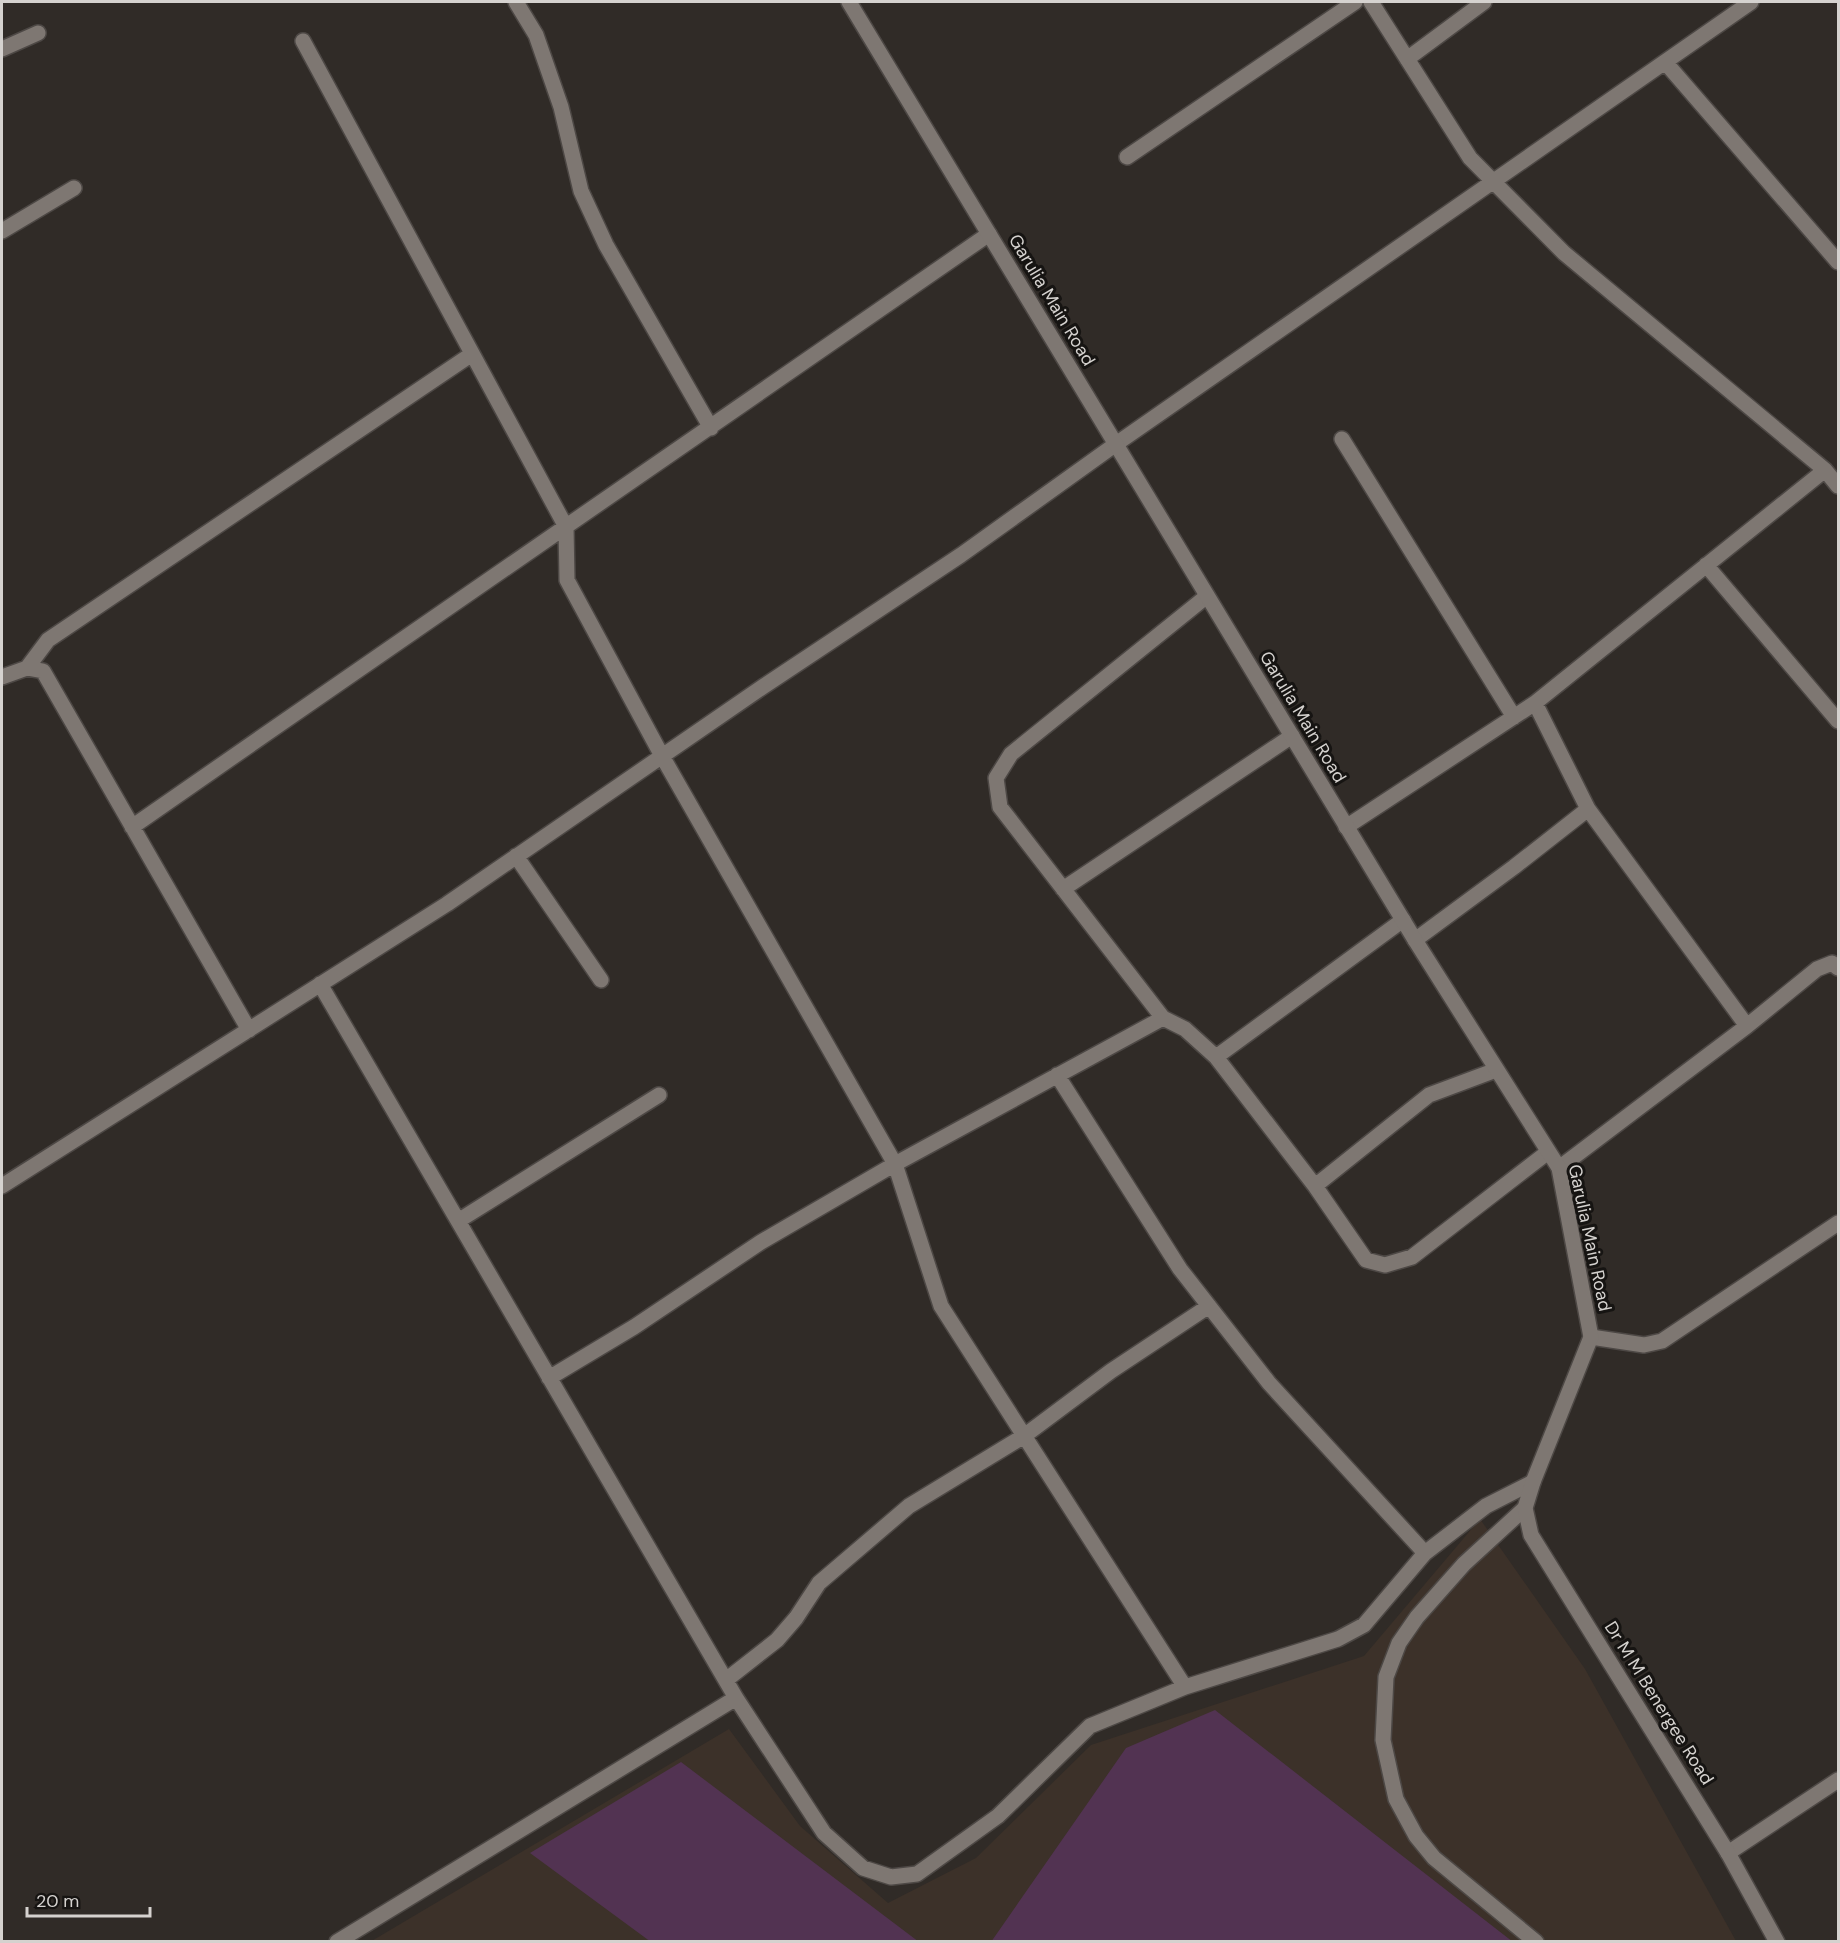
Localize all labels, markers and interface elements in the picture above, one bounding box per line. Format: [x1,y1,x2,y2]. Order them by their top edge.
street label: Garulia Main Road [1003,230,1101,370]
street label: Garulia Main Road [1254,647,1352,787]
street label: Garulia Main Road [1563,1162,1617,1314]
street label: Dr M M Benergee Road [1599,1617,1719,1789]
scale bar [27,1880,150,1918]
text: 20 m [36,1889,79,1913]

